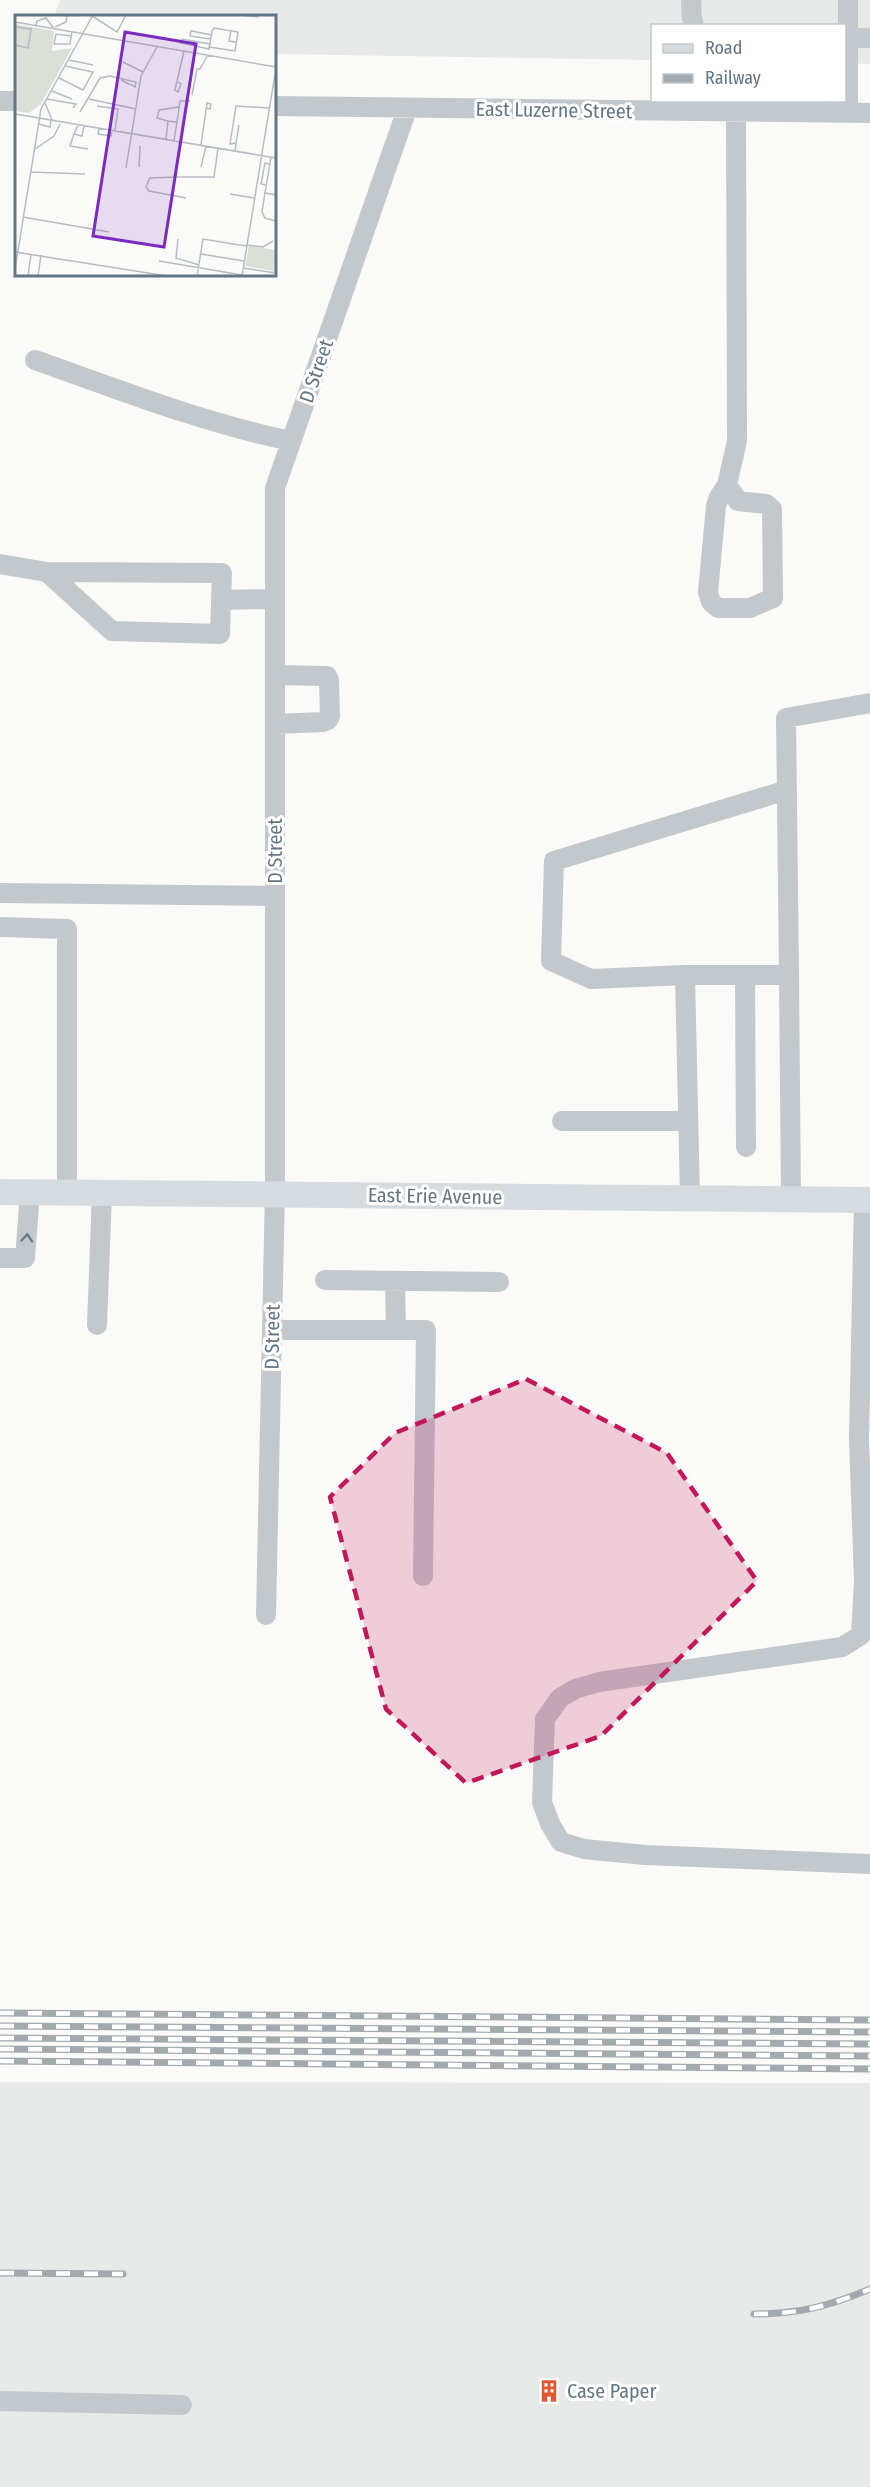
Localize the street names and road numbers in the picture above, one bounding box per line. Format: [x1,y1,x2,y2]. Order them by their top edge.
street label: East Luzerne Street [476,97,633,123]
street label: D Street [294,336,338,406]
street label: D Street [263,818,287,884]
street label: East Erie Avenue [368,1183,502,1209]
street label: D Street [259,1304,285,1370]

